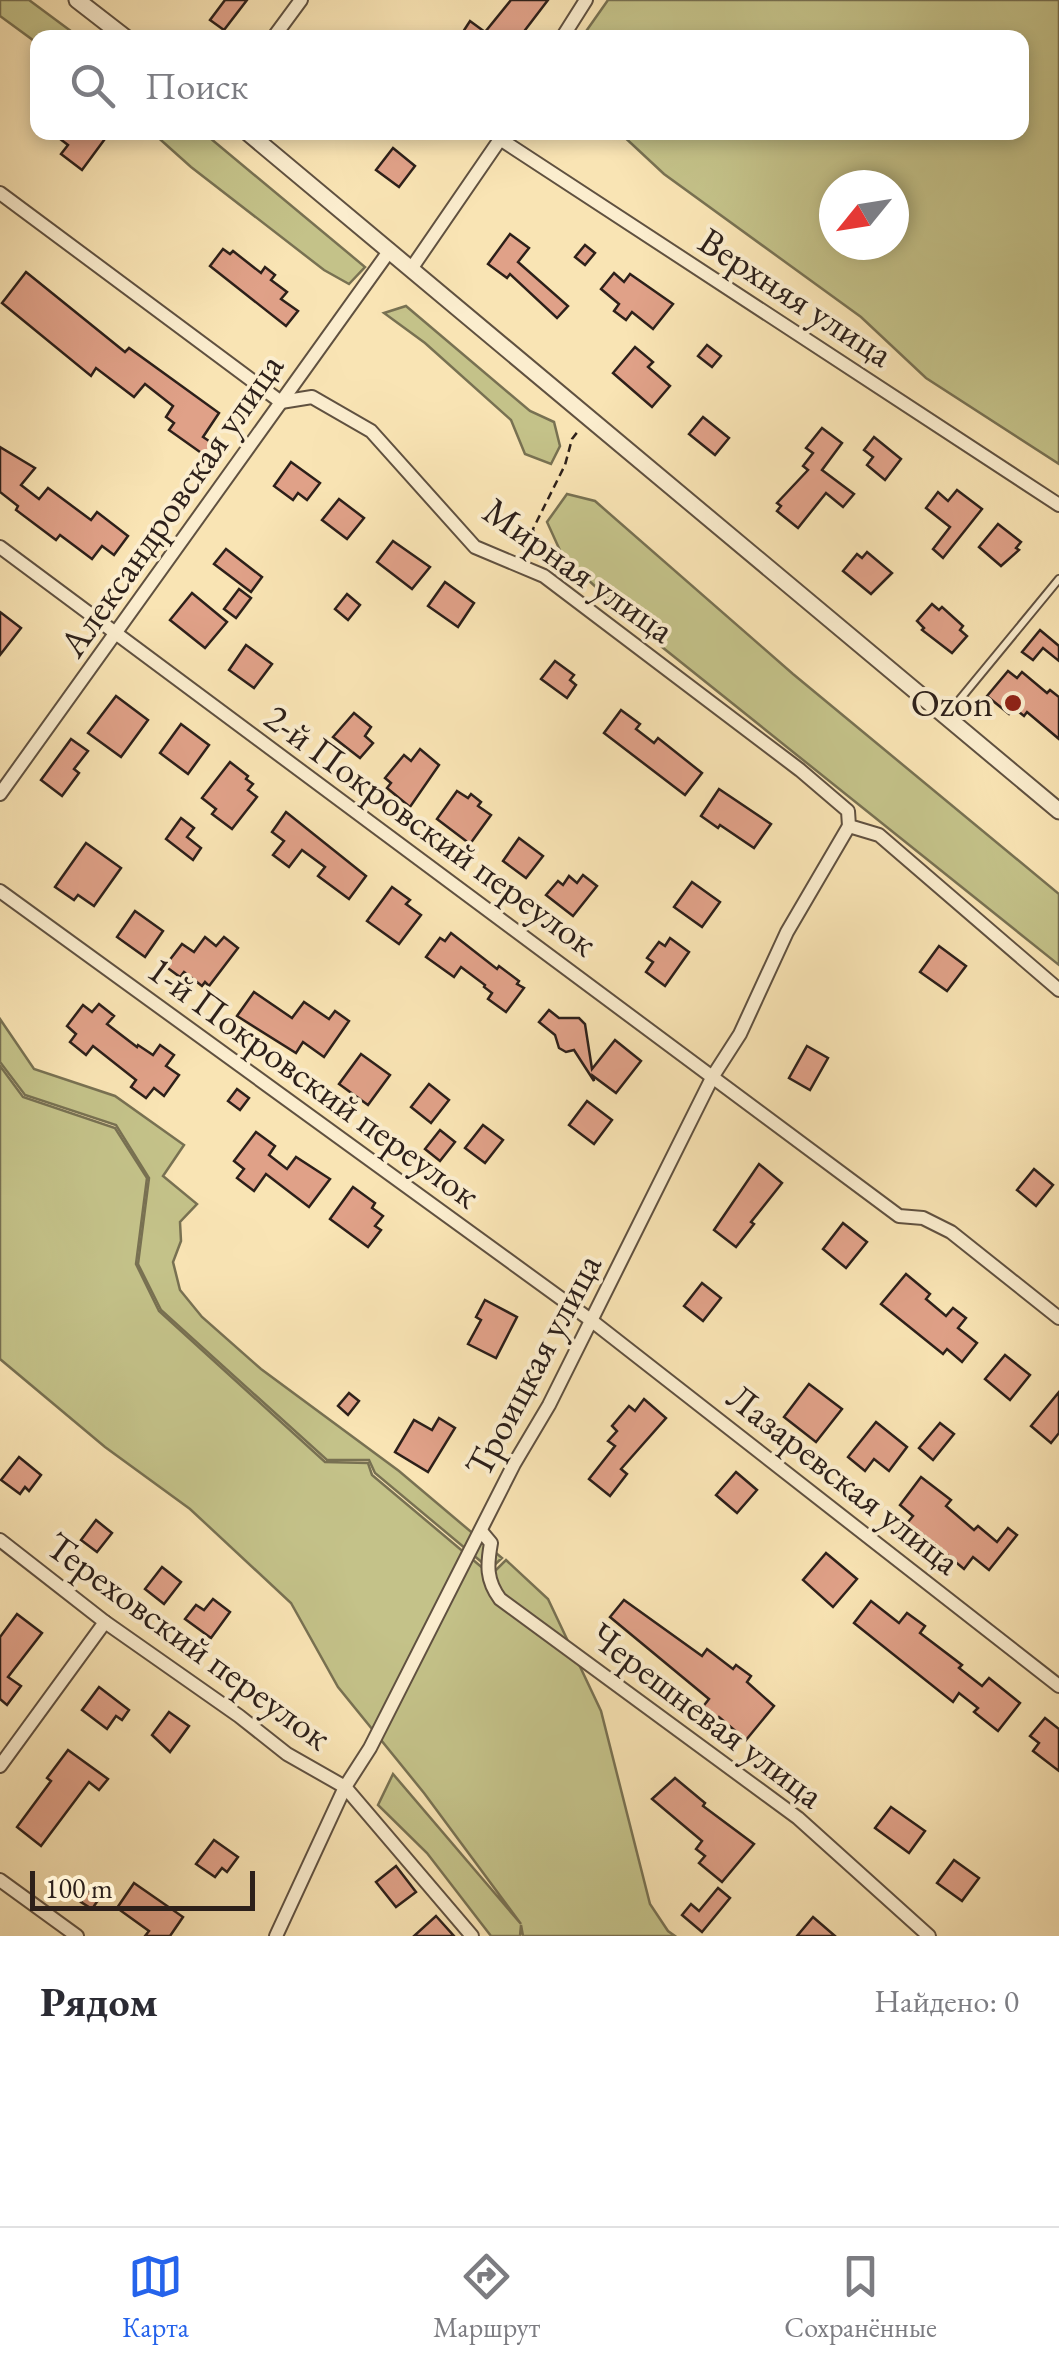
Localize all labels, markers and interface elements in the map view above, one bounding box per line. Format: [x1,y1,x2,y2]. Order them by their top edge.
search box [30,30,1029,140]
icon: search [65,58,120,113]
text: Поиск [145,61,248,110]
north arrow [819,170,909,260]
street label: Верхняя улица [690,216,903,378]
street label: Александровская улица [47,343,294,667]
street label: Мирная улица [474,486,685,654]
place label: Ozon [911,678,993,727]
street label: 2-й Покровский переулок [255,692,607,967]
marker: Ozon [1002,692,1024,714]
street label: 1-й Покровский переулок [138,944,490,1219]
street label: Троицкая улица [453,1244,612,1485]
street label: Лазаревская улица [718,1372,972,1586]
street label: Тереховский переулок [37,1521,342,1761]
street label: Черешневая улица [580,1611,835,1819]
scale bar [30,1866,255,1910]
text: 100 m [45,1870,113,1906]
text: Рядом [40,1974,158,2029]
text: Найдено: 0 [874,1980,1019,2022]
tab: Карта [122,2249,189,2345]
tab: Маршрут [433,2249,540,2345]
tab: Сохранённые [784,2249,937,2345]

